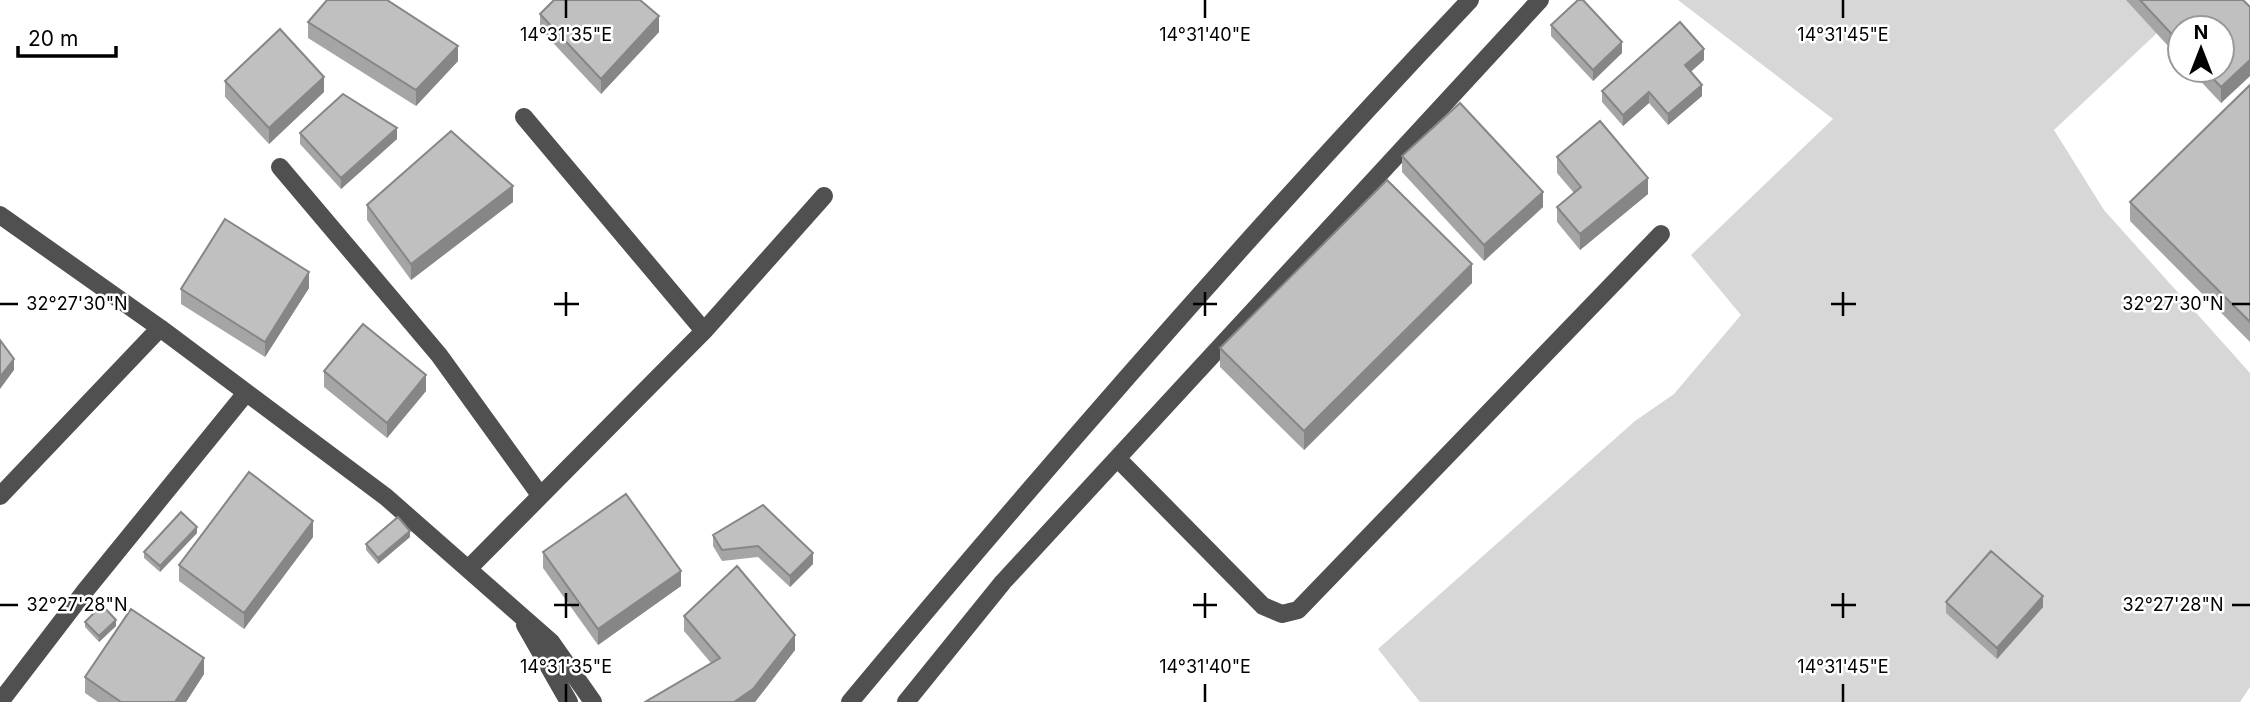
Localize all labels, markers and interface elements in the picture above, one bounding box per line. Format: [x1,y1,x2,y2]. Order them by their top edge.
scale bar [18,14,116,58]
north arrow [2166,14,2236,84]
text: N [2194,21,2208,44]
text: 14°31'35"E [520,24,612,45]
text: 14°31'40"E [1159,24,1251,45]
text: 14°31'45"E [1797,24,1889,45]
text: 20 m [28,26,78,51]
text: 32°27'30"N [26,293,128,314]
text: 32°27'30"N [2122,293,2224,314]
text: 32°27'28"N [27,594,127,615]
text: 32°27'28"N [2123,594,2223,615]
text: 14°31'35"E [520,656,612,677]
text: 14°31'40"E [1159,656,1251,677]
text: 14°31'45"E [1797,656,1889,677]

